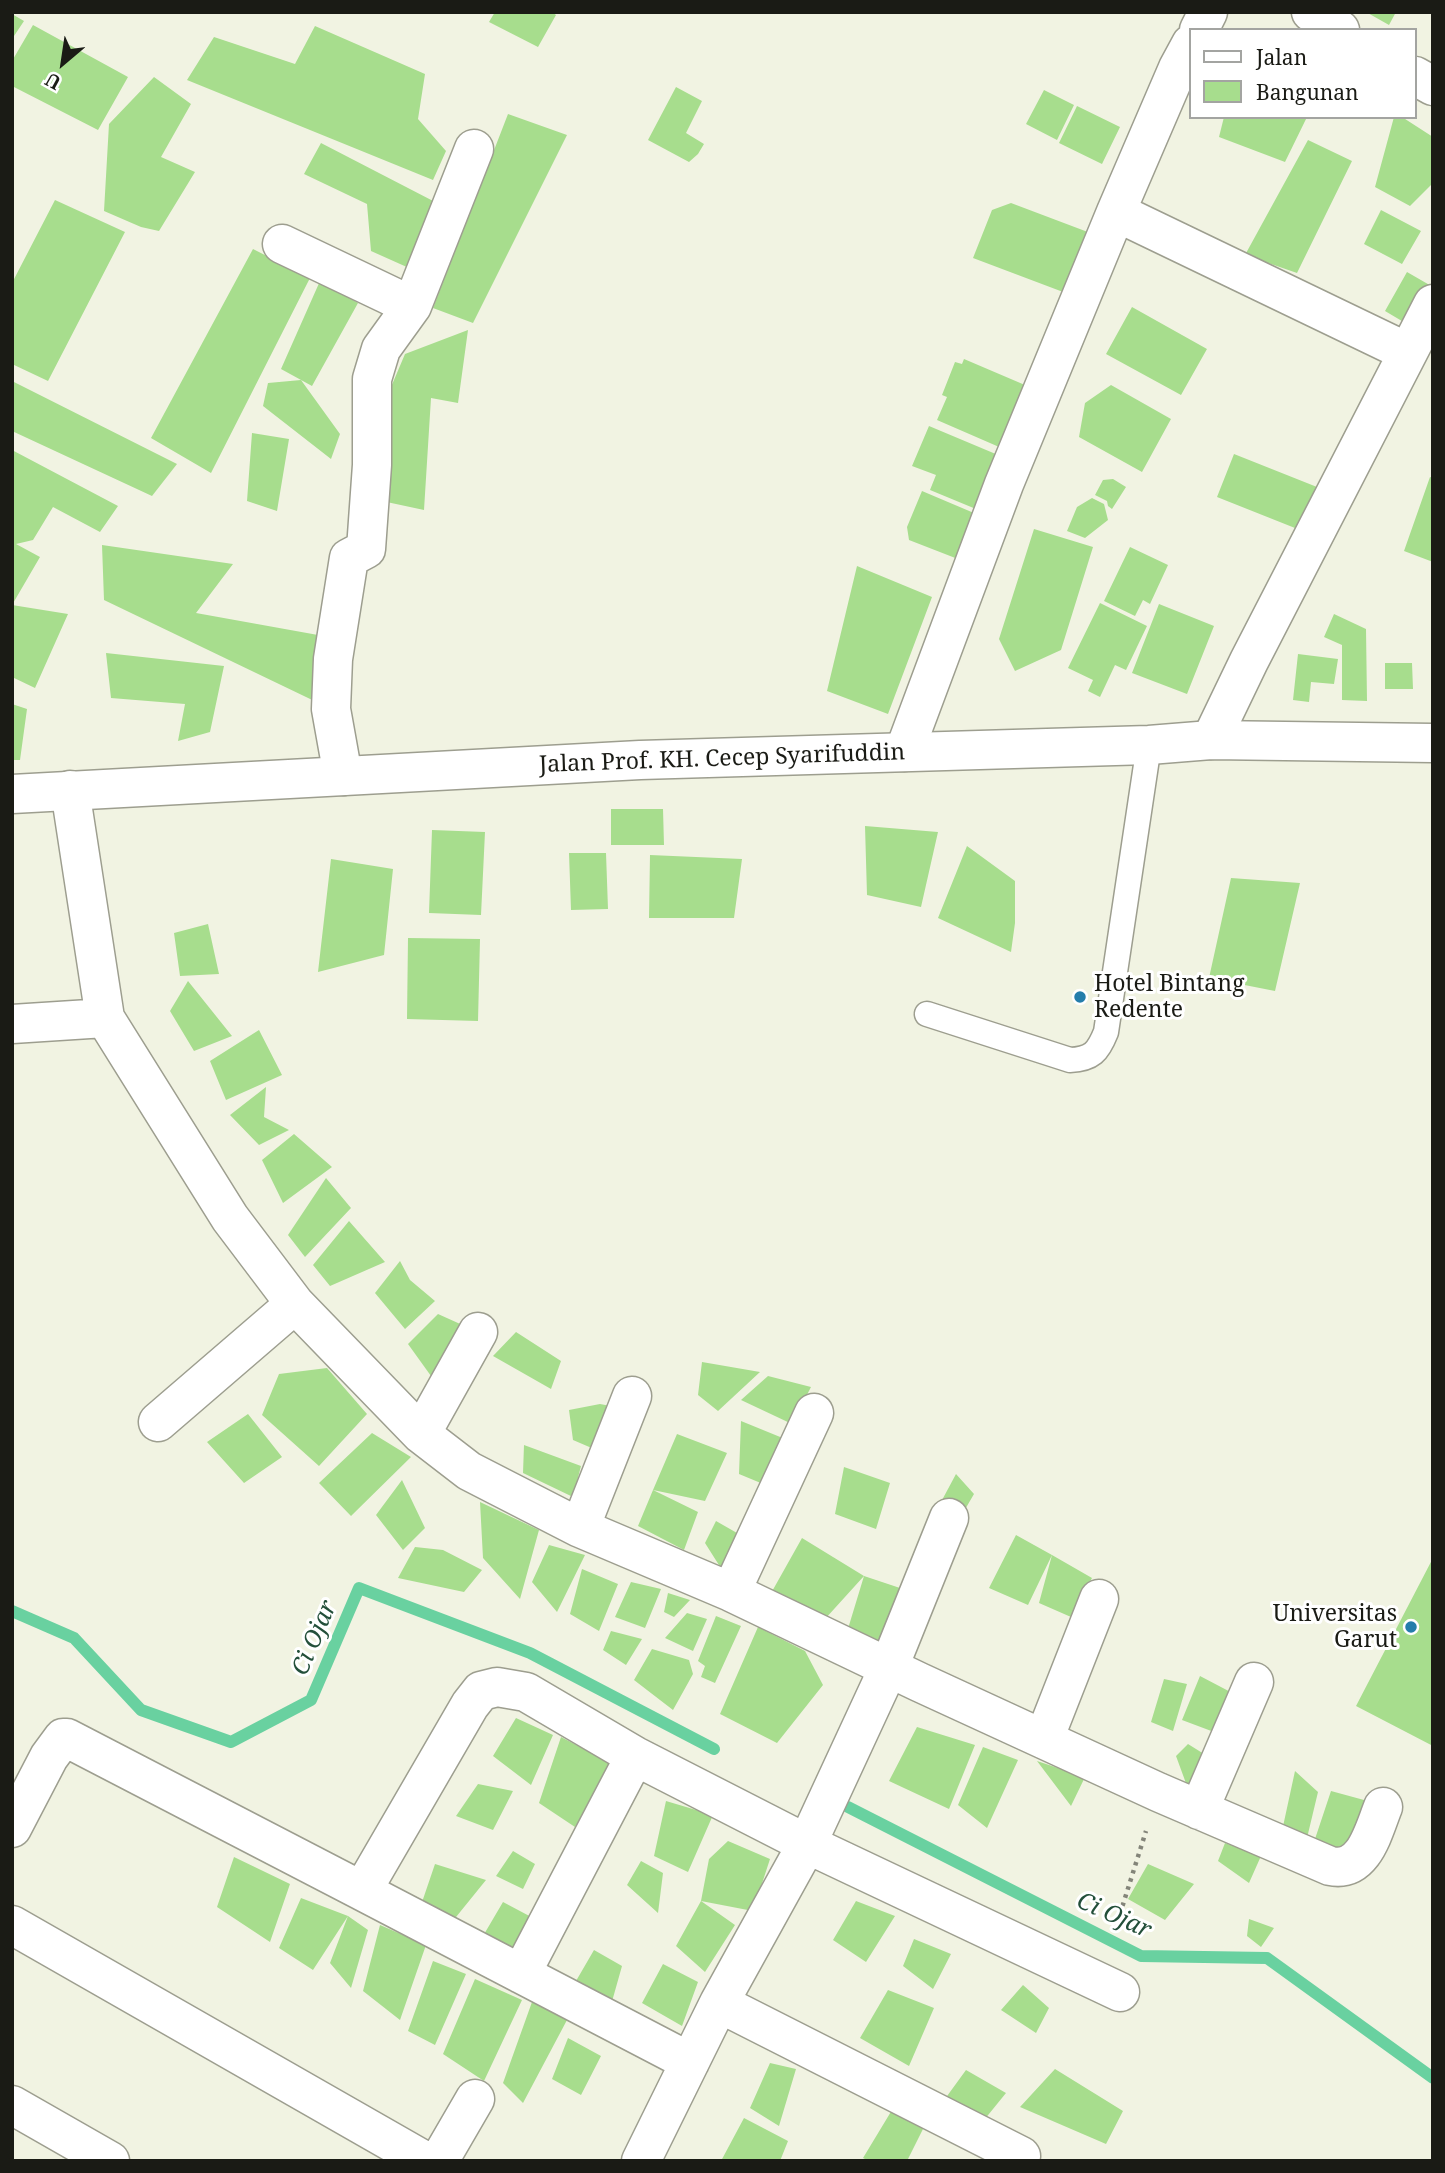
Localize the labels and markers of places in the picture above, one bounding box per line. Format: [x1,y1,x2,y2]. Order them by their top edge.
place label: Hotel Bintang Redente [1094,970,1245,1024]
marker: Hotel Bintang Redente [1072,989,1088,1005]
place label: Universitas Garut [1273,1600,1397,1654]
marker: Universitas Garut [1403,1619,1419,1635]

